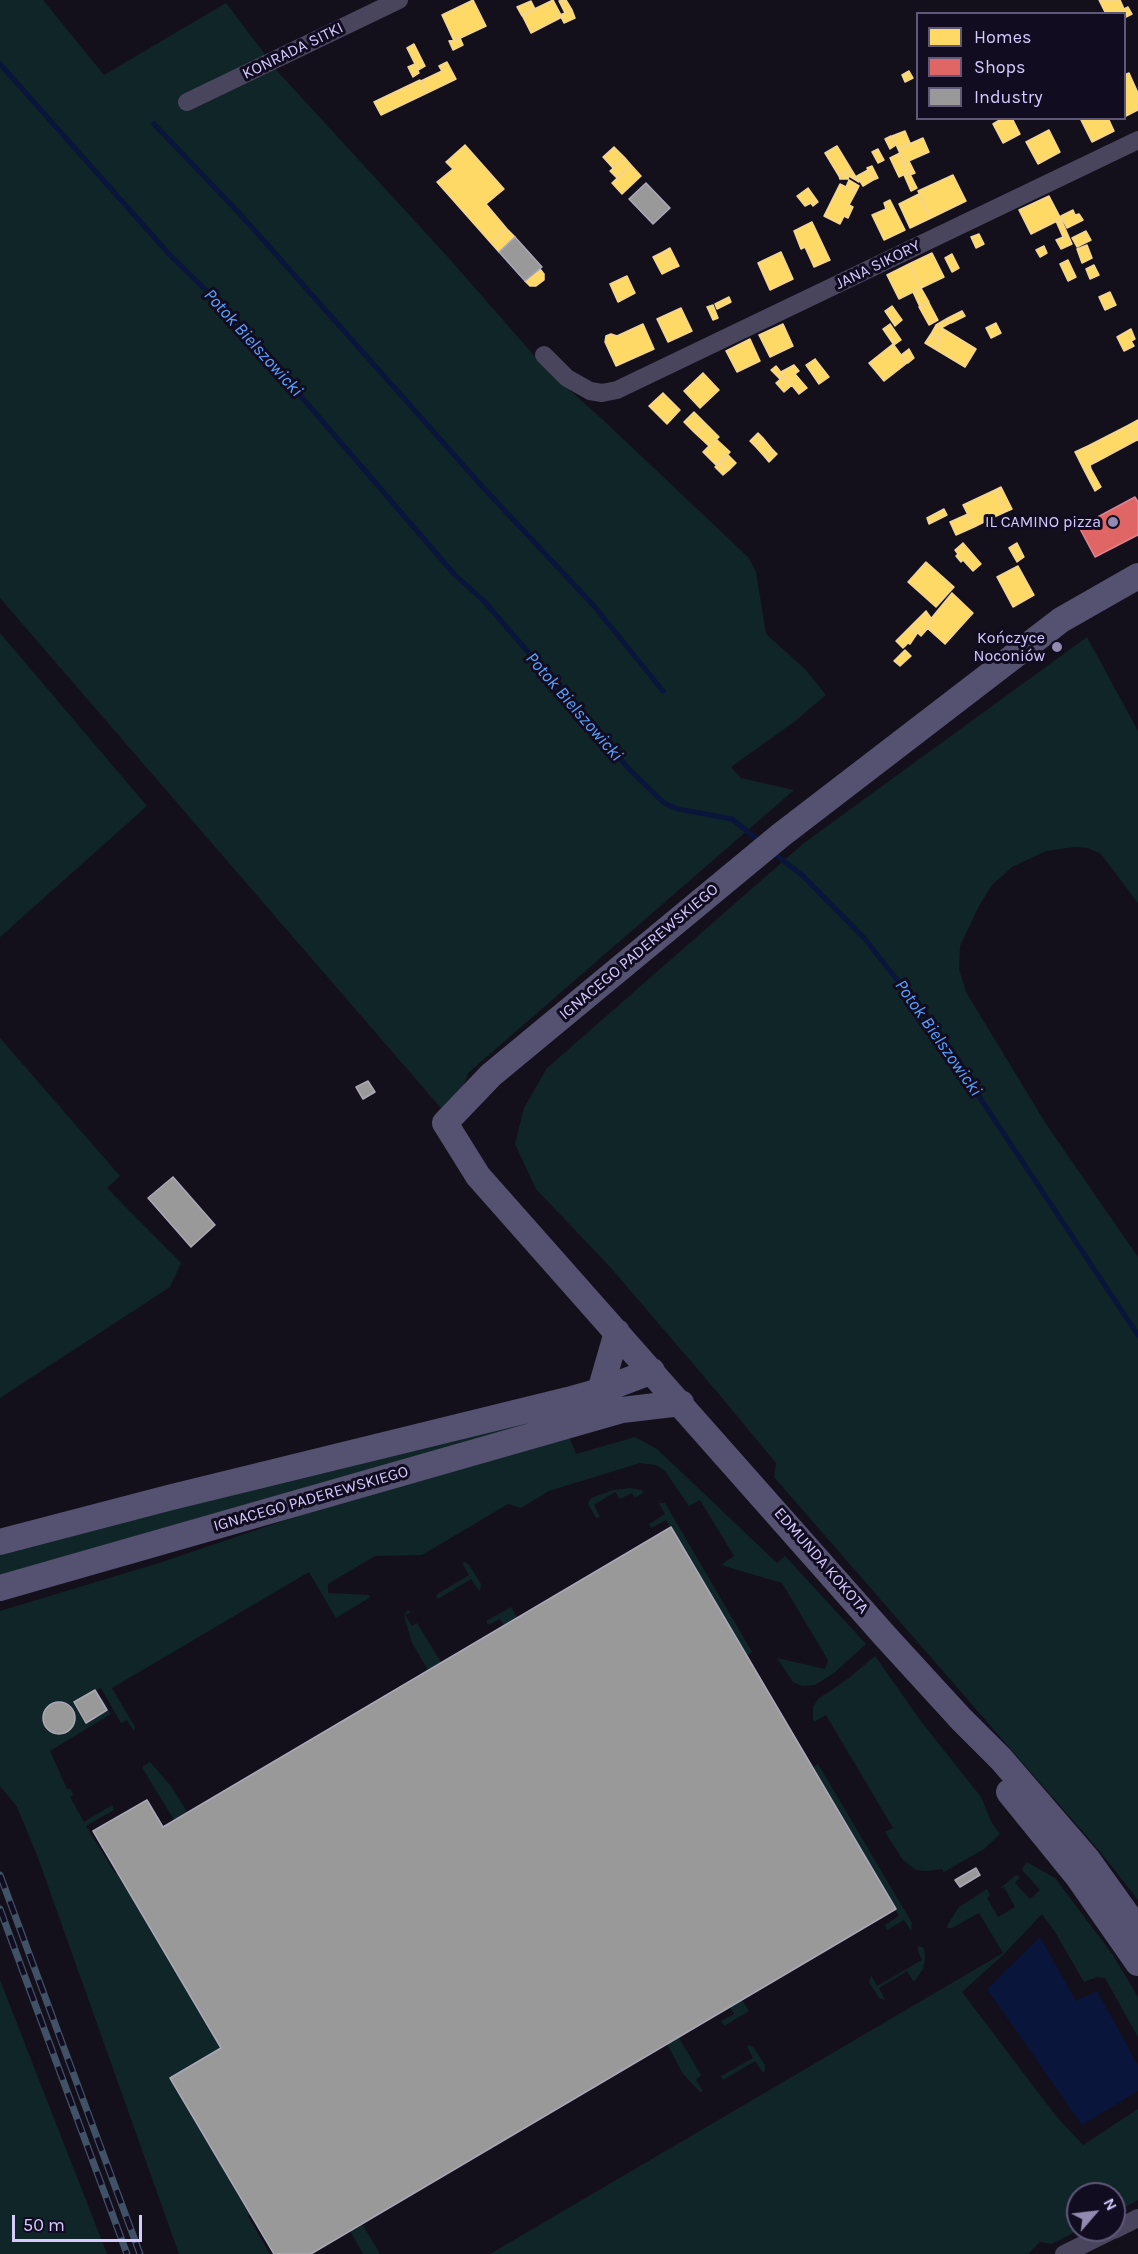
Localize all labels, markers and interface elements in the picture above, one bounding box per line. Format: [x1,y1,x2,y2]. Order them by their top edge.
legend [916,12,1126,120]
street label: KONRADA SITKI [239,18,347,84]
text: Homes [974,26,1031,48]
text: Shops [974,56,1026,78]
text: Industry [974,86,1043,108]
street label: JANA SIKORY [832,236,924,294]
water label: Potok Bielszowicki [199,285,307,401]
place label: IL CAMINO pizza [985,512,1101,532]
marker: IL CAMINO pizza [1106,515,1120,529]
place label: Kończyce Noconiów [974,628,1045,666]
marker: Kończyce Noconiów [1050,640,1064,654]
water label: Potok Bielszowicki [521,648,627,766]
street label: IGNACEGO PADEREWSKIEGO [556,880,722,1024]
water label: Potok Bielszowicki [890,976,986,1100]
street label: IGNACEGO PADEREWSKIEGO [211,1462,411,1536]
street label: EDMUNDA KOKOTA [770,1504,872,1618]
north arrow [1066,2182,1126,2242]
text: N [1099,2195,1122,2214]
scale bar [15,2203,146,2241]
text: 50 m [23,2214,65,2236]

